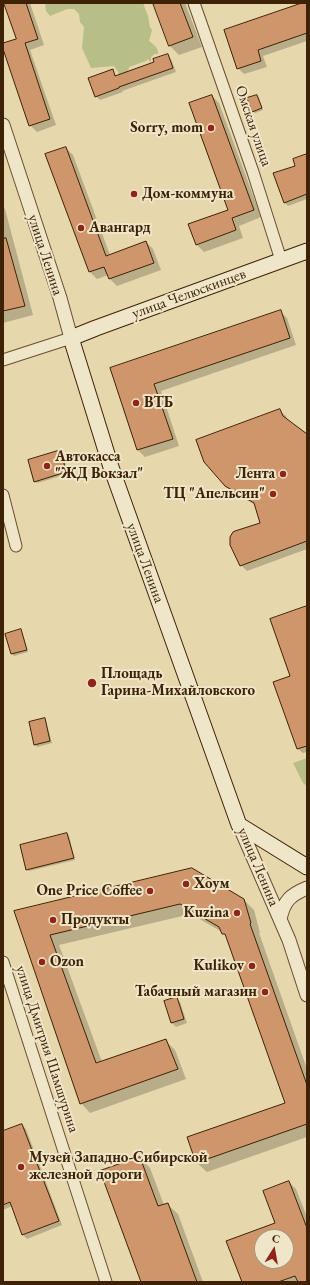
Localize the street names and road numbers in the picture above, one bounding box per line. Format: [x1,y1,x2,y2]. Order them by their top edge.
street label: Омская улица [231,83,275,169]
street label: улица Ленина [23,212,67,298]
street label: улица Челюскинцев [130,265,248,323]
street label: улица Ленина [122,520,168,606]
street label: улица Ленина [233,825,283,909]
street label: улица Дмитрия Шамшурина [11,963,83,1135]

